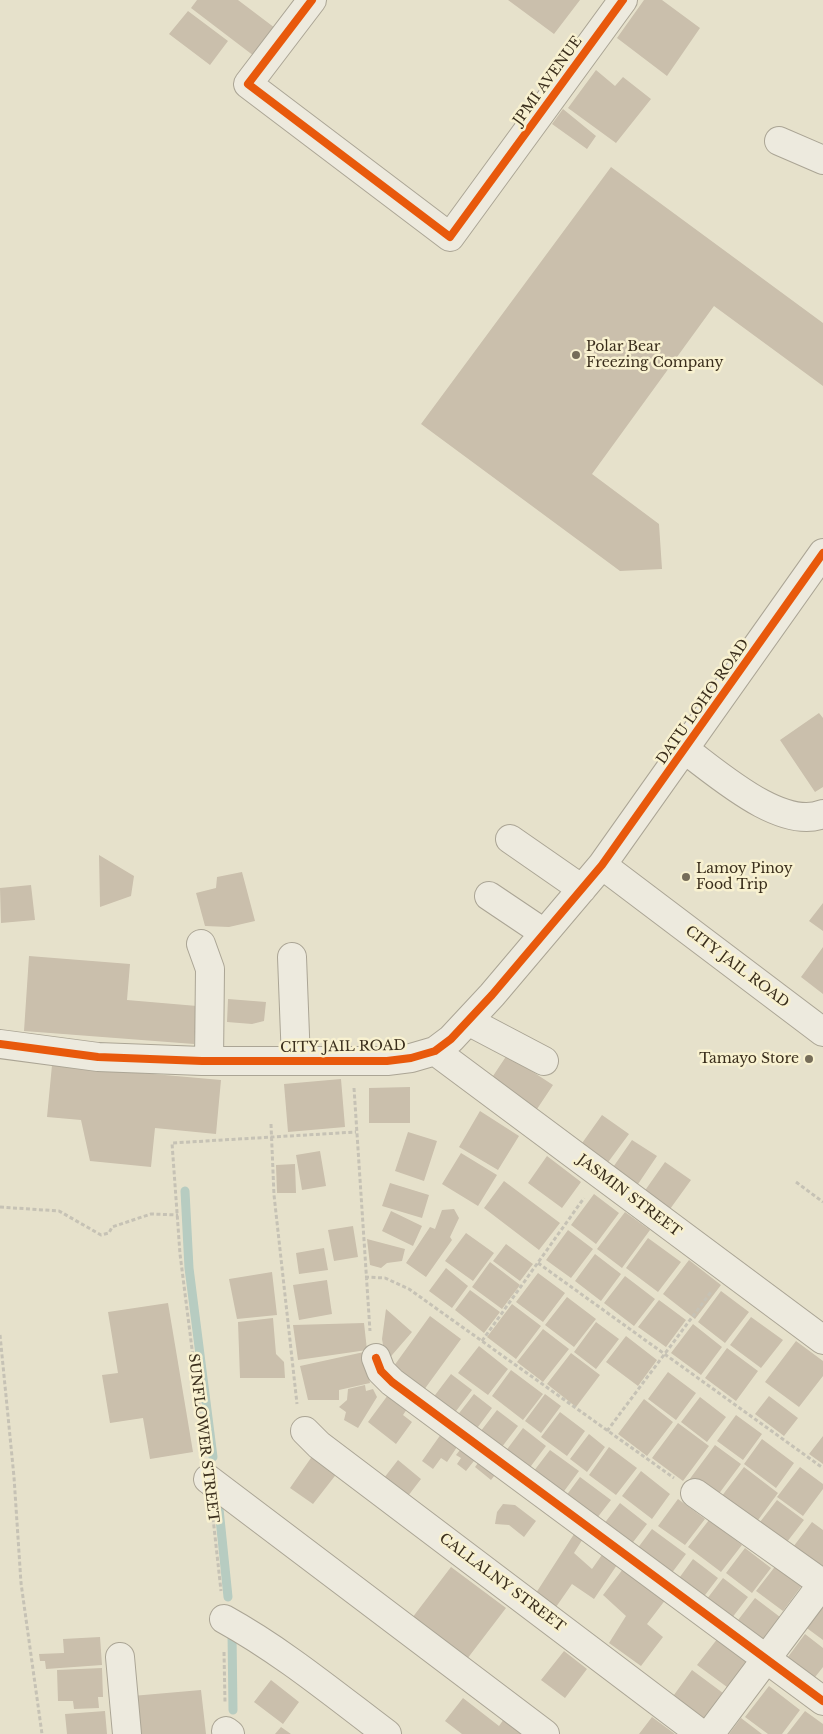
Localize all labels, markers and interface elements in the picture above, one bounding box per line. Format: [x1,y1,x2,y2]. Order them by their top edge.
street label: JPMI AVENUE [510,33,586,129]
place label: Polar Bear Freezing Company [586,339,723,372]
marker: Polar Bear Freezing Company [570,349,582,361]
street label: DATU LOHO ROAD [653,636,753,768]
place label: Lamoy Pinoy Food Trip [696,861,793,894]
marker: Lamoy Pinoy Food Trip [680,871,692,883]
street label: CITY JAIL ROAD [682,923,792,1011]
street label: CITY JAIL ROAD [280,1038,406,1056]
place label: Tamayo Store [699,1051,799,1067]
marker: Tamayo Store [803,1053,815,1065]
street label: JASMIN STREET [574,1151,684,1241]
street label: SUNFLOWER STREET [184,1352,222,1524]
street label: CALLALNY STREET [436,1530,568,1636]

